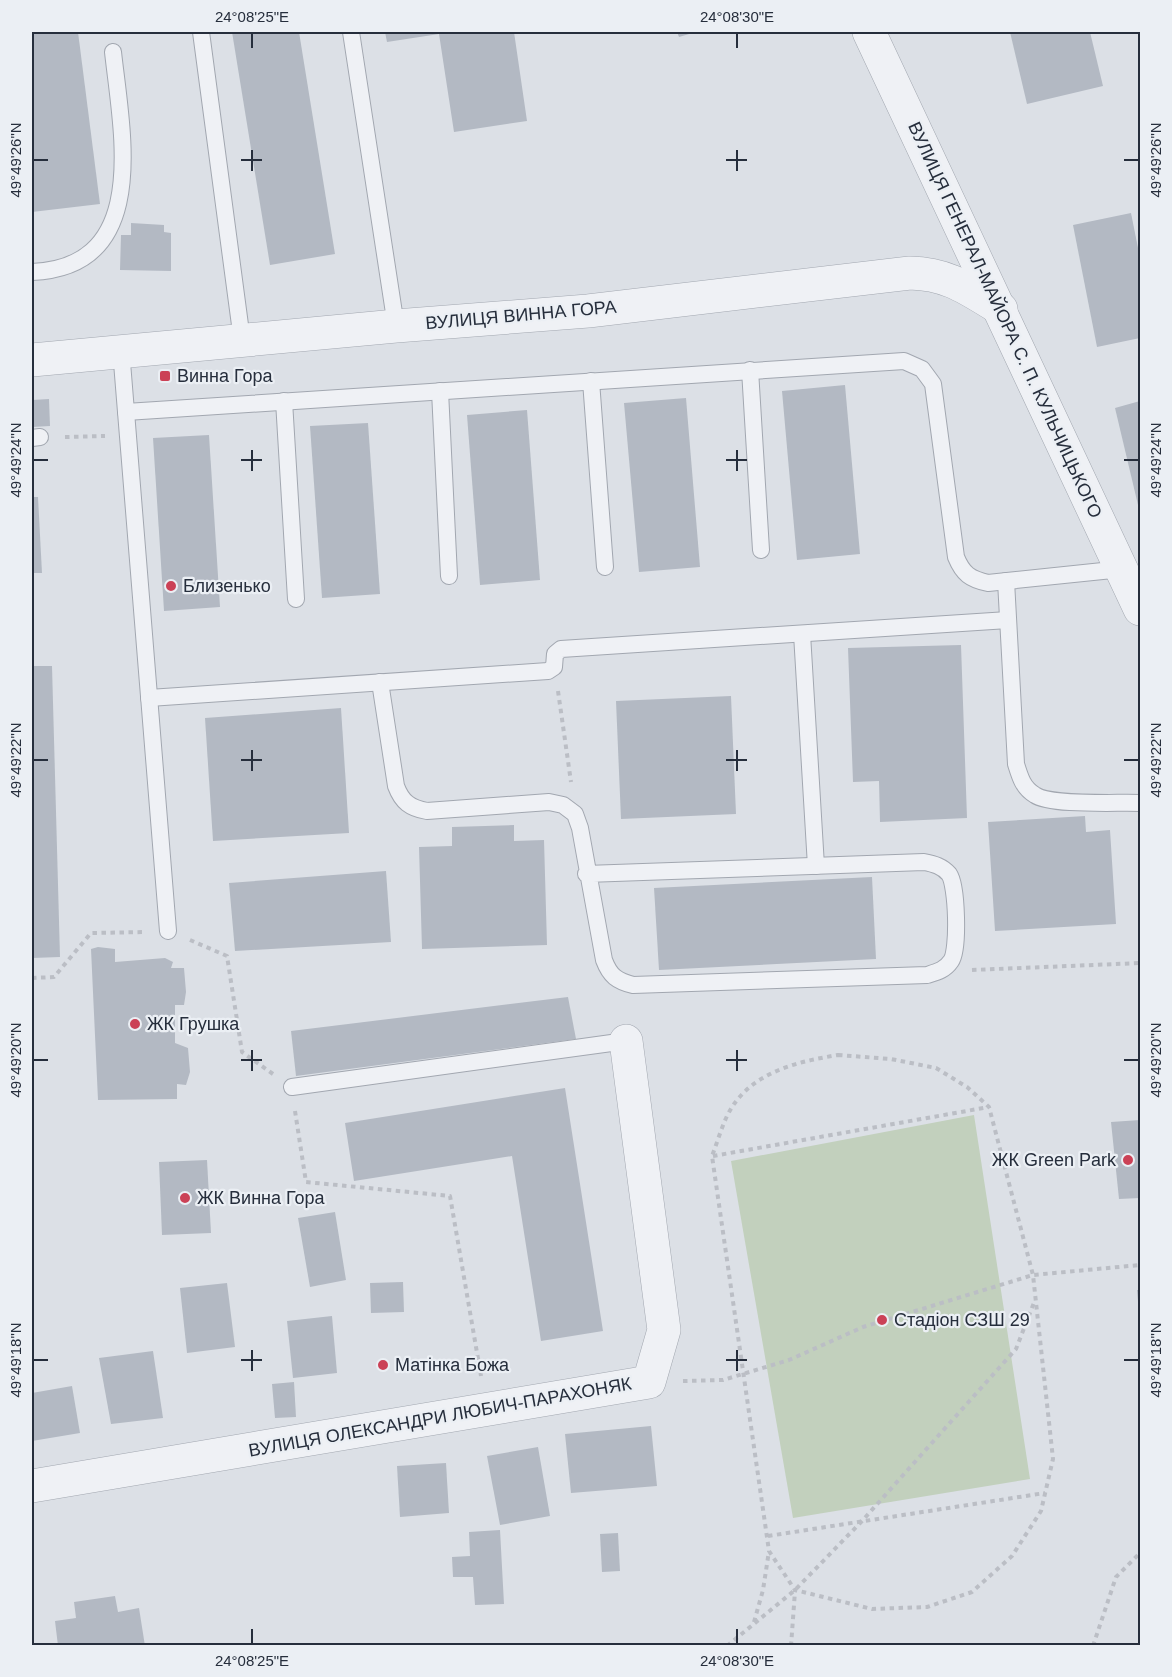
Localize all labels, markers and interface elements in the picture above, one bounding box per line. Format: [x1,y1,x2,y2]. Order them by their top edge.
text: 24°08'25"E [215,8,289,25]
text: 24°08'30"E [700,8,774,25]
street label: ВУЛИЦЯ ГЕНЕРАЛ-МАЙОРА С. П. КУЛЬЧИЦЬКОГО [904,118,1107,521]
text: 49°49'26"N [7,122,24,198]
text: 49°49'26"N [1147,122,1164,198]
street label: ВУЛИЦЯ ВИННА ГОРА [425,297,617,333]
place label: Винна Гора [177,366,274,386]
marker: Винна Гора [158,369,172,383]
text: 49°49'24"N [7,422,24,498]
text: 49°49'24"N [1147,422,1164,498]
place label: Близенько [183,576,271,596]
marker: Близенько [164,579,178,593]
text: 49°49'22"N [7,722,24,798]
text: 49°49'22"N [1147,722,1164,798]
place label: ЖК Грушка [147,1014,240,1034]
marker: ЖК Грушка [128,1017,142,1031]
text: 49°49'20"N [7,1022,24,1098]
text: 49°49'20"N [1147,1022,1164,1098]
place label: ЖК Green Park [992,1150,1117,1170]
marker: ЖК Green Park [1121,1153,1135,1167]
place label: ЖК Винна Гора [197,1188,326,1208]
marker: ЖК Винна Гора [178,1191,192,1205]
place label: Стадіон СЗШ 29 [894,1310,1030,1330]
marker: Стадіон СЗШ 29 [875,1313,889,1327]
text: 49°49'18"N [7,1322,24,1398]
text: 49°49'18"N [1147,1322,1164,1398]
place label: Матінка Божа [395,1355,510,1375]
marker: Матінка Божа [376,1358,390,1372]
street label: ВУЛИЦЯ ОЛЕКСАНДРИ ЛЮБИЧ-ПАРАХОНЯК [247,1373,633,1461]
text: 24°08'25"E [215,1652,289,1669]
text: 24°08'30"E [700,1652,774,1669]

